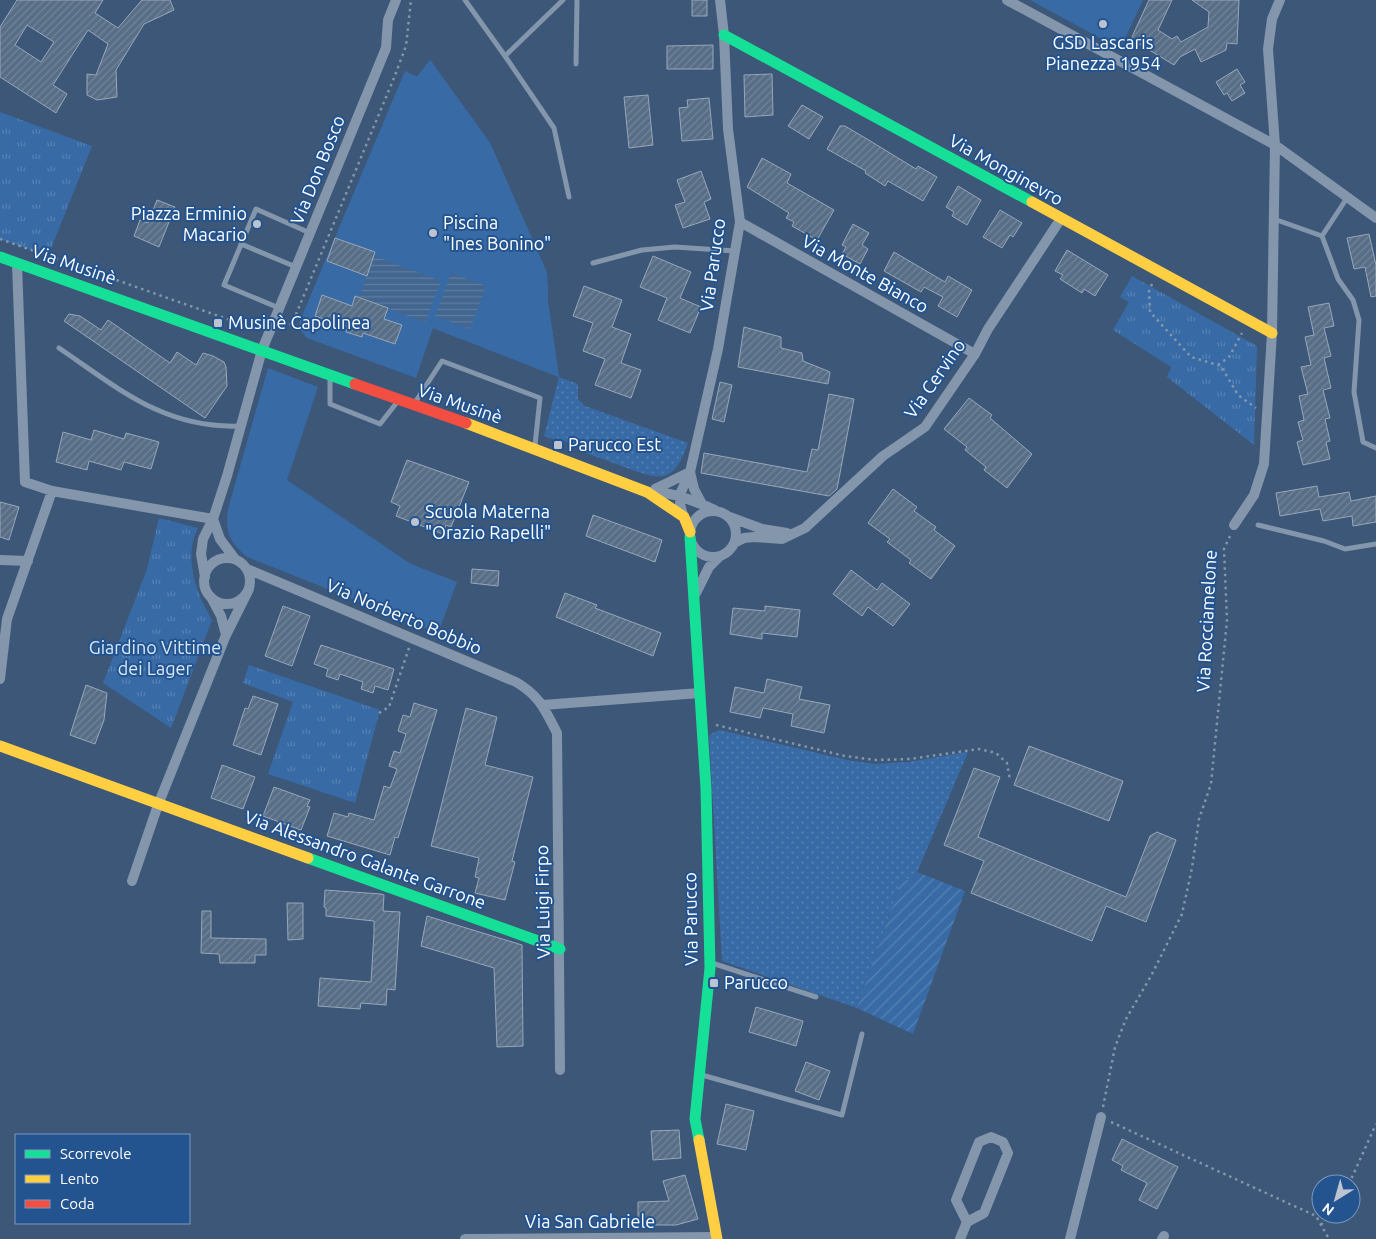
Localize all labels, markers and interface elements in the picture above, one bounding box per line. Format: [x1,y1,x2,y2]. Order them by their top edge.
marker: GSD Lascaris Pianezza 1954 [1097,18,1109,30]
place label: GSD Lascaris Pianezza 1954 [1045,32,1161,73]
street label: Via Don Bosco [286,112,348,227]
street label: Via Monginevro [946,130,1067,209]
place label: Piazza Erminio Macario [131,203,247,244]
place label: Piscina "Ines Bonino" [443,212,551,253]
street label: Via Parucco [696,217,728,313]
marker: Piazza Erminio Macario [251,218,263,230]
marker: Piscina "Ines Bonino" [427,227,439,239]
street label: Via Monte Bianco [799,230,932,316]
street label: Via Musinè [29,240,119,288]
place label: Musinè Capolinea [228,312,370,332]
marker: Musinè Capolinea [212,317,224,329]
street label: Via Cervino [900,335,969,422]
street label: Via Musinè [415,379,505,427]
place label: Parucco Est [568,434,661,454]
marker: Parucco Est [552,439,564,451]
place label: Scuola Materna "Orazio Rapelli" [425,501,551,542]
marker: Scuola Materna "Orazio Rapelli" [409,516,421,528]
street label: Via Rocciamelone [1192,549,1220,693]
street label: Via Norberto Bobbio [324,574,485,658]
park label: Giardino Vittime dei Lager [89,637,221,678]
street label: Via Alessandro Galante Garrone [242,806,489,912]
street label: Via Luigi Firpo [531,845,553,959]
street label: Via Parucco [679,872,701,966]
place label: Parucco [724,972,788,992]
marker: Parucco [708,977,720,989]
legend [15,1134,190,1224]
text: Scorrevole [60,1145,131,1162]
text: Lento [60,1170,99,1187]
north arrow [1311,1174,1361,1224]
text: Coda [60,1195,94,1212]
text: N [1319,1200,1337,1219]
street label: Via San Gabriele [525,1211,655,1231]

